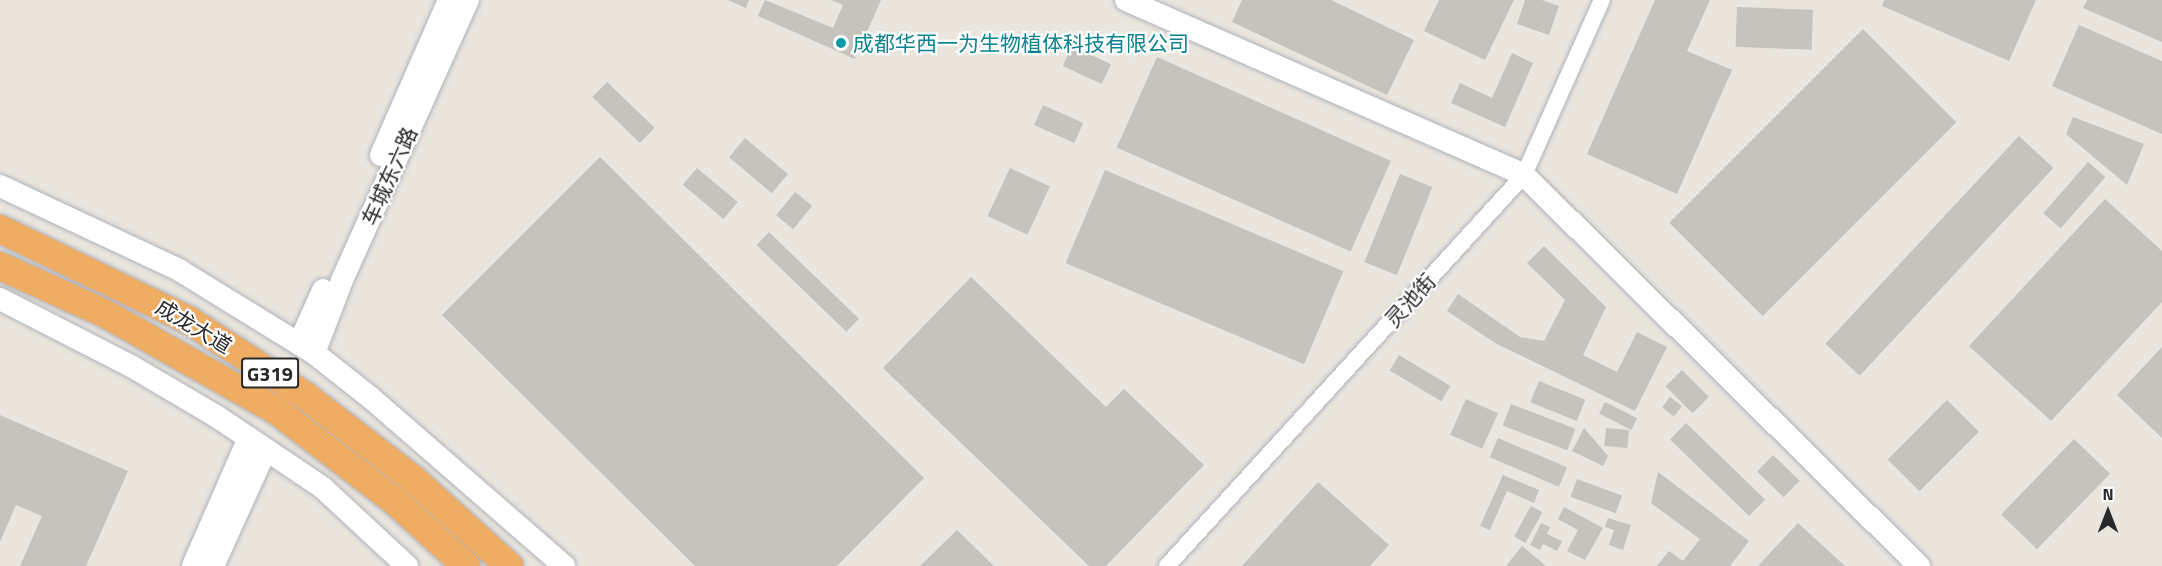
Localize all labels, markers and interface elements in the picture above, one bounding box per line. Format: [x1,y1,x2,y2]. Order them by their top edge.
place label: 成都华西一为生物植体科技有限公司 [853,30,1189,56]
marker: 成都华西一为生物植体科技有限公司 [834,36,848,50]
street label: 车城东六路 [356,123,422,229]
street label: 灵池街 [1380,268,1440,332]
street label: 成龙大道 [152,294,236,358]
road number: G319 [240,356,300,390]
north arrow [2078,482,2138,542]
text: N [2102,482,2114,506]

